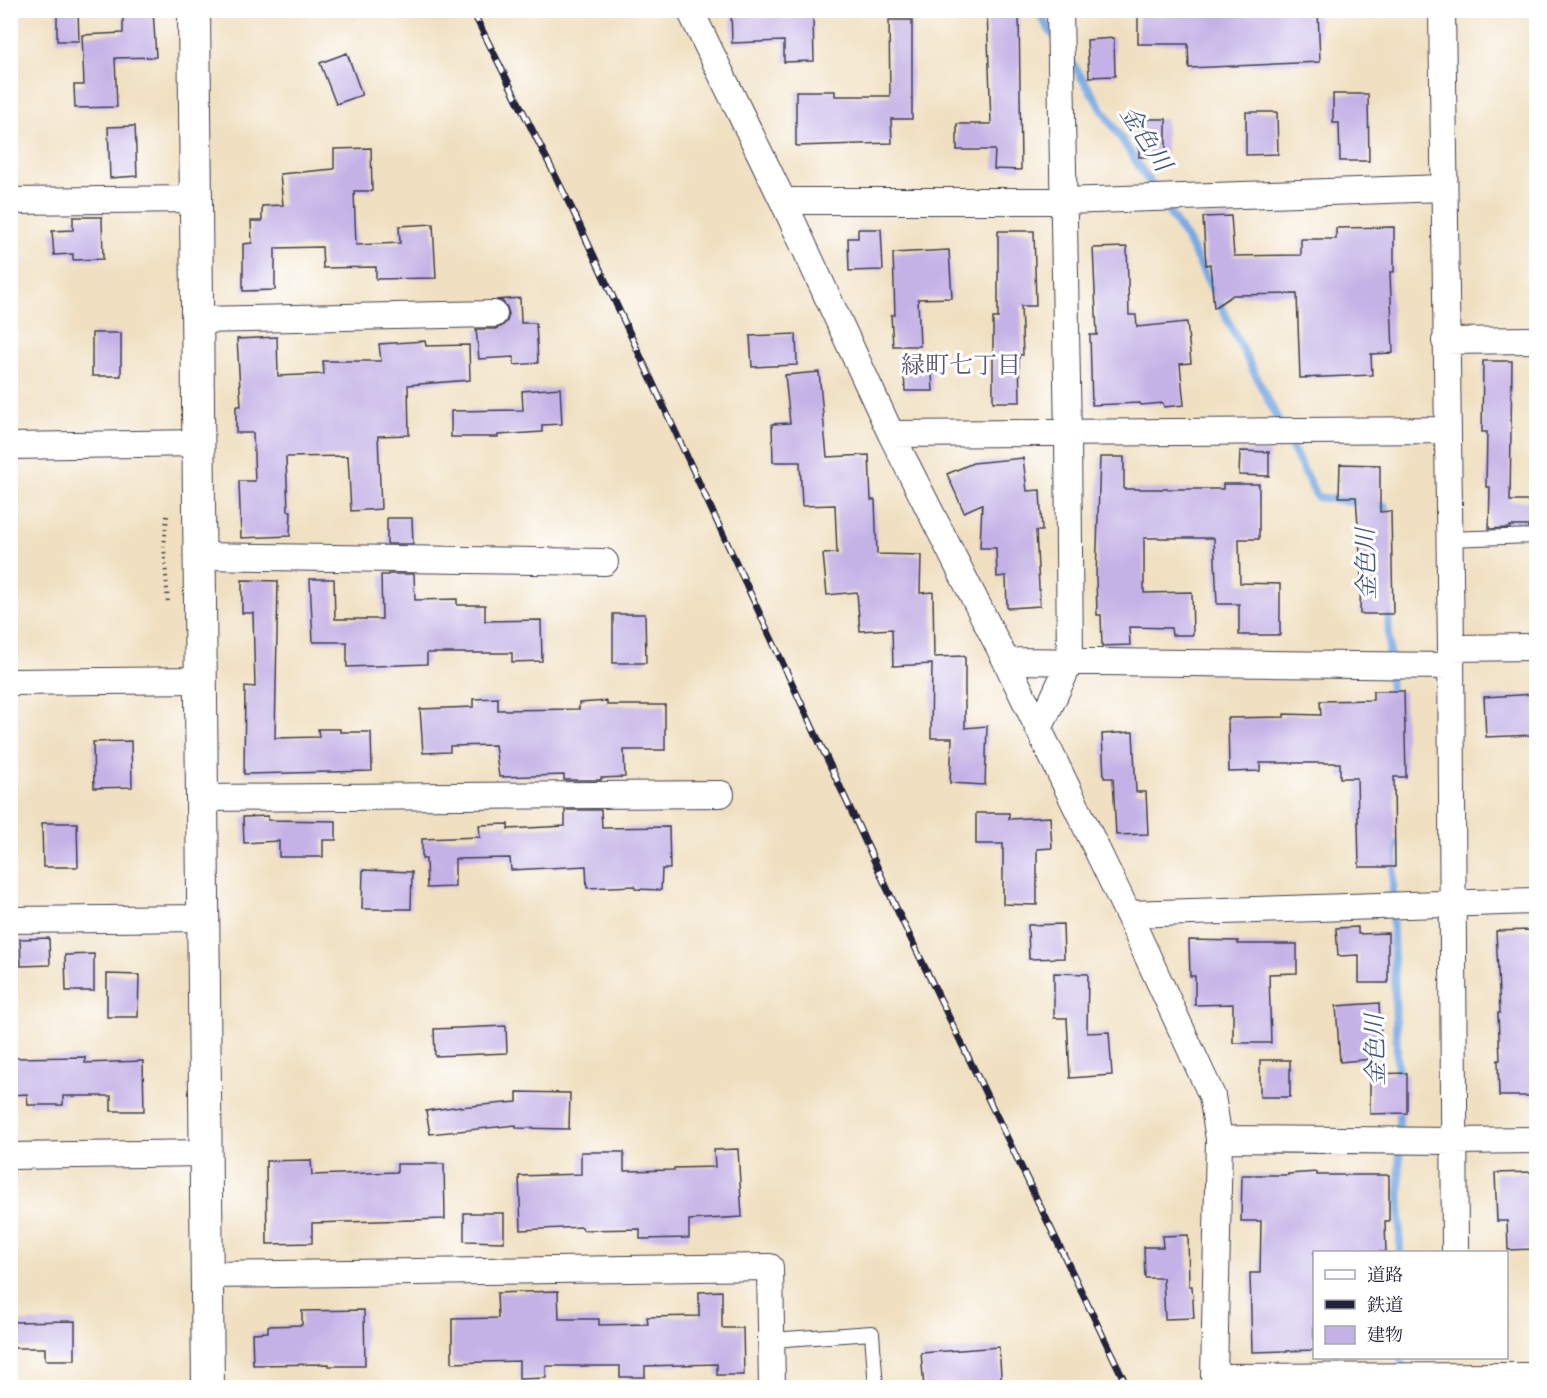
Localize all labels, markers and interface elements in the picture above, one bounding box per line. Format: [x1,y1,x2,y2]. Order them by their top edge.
water label: 金色川 [1113,101,1179,180]
district label: 緑町七丁目 [901,351,1021,381]
water label: 金色川 [1351,525,1383,600]
water label: 金色川 [1360,1011,1392,1086]
legend [1313,1251,1508,1359]
text: 道路 [1367,1264,1403,1287]
text: 鉄道 [1367,1294,1403,1317]
text: 建物 [1367,1324,1403,1347]

